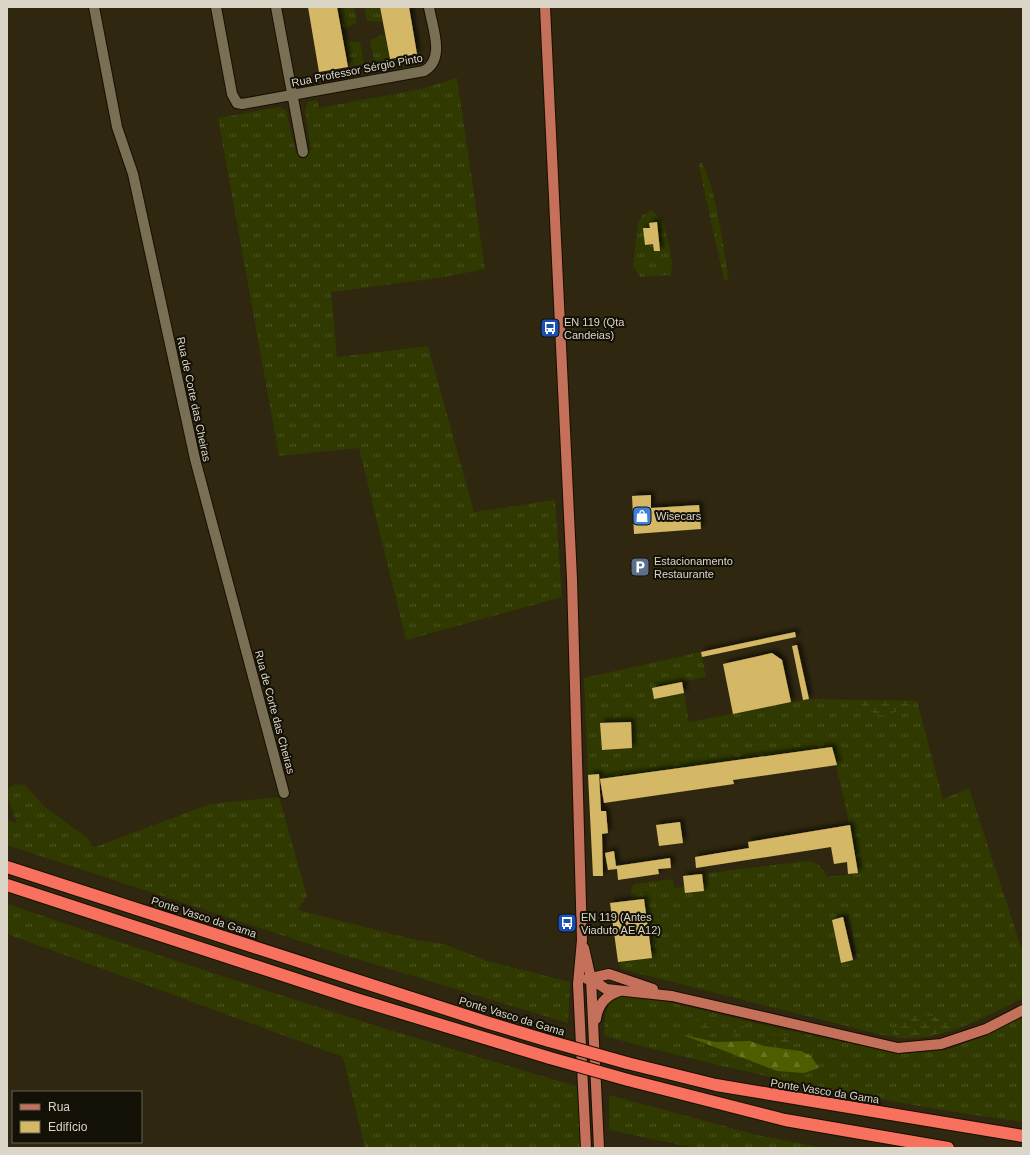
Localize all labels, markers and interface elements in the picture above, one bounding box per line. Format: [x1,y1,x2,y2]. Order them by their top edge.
street label: Rua Professor Sérgio Pinto [290,51,424,89]
place label: EN 119 (Qta Candeias) [564,316,625,341]
bus stop icon: EN 119 (Qta Candeias) [539,317,561,339]
street label: Rua de Corte das Cheiras [175,336,213,463]
shop icon: Wisecars [631,505,653,527]
place label: Wisecars [656,510,702,522]
place label: Estacionamento Restaurante [654,555,733,580]
parking icon: Estacionamento Restaurante [629,556,651,578]
street label: Rua de Corte das Cheiras [253,649,297,775]
street label: Ponte Vasco da Gama [150,894,259,940]
place label: EN 119 (Antes Viaduto AE A12) [581,911,661,936]
bus stop icon: EN 119 (Antes Viaduto AE A12) [556,912,578,934]
street label: Ponte Vasco da Gama [458,994,567,1038]
street label: Ponte Vasco da Gama [770,1076,881,1106]
legend [12,1091,142,1143]
text: Rua [48,1100,70,1114]
text: Edifício [48,1120,88,1134]

